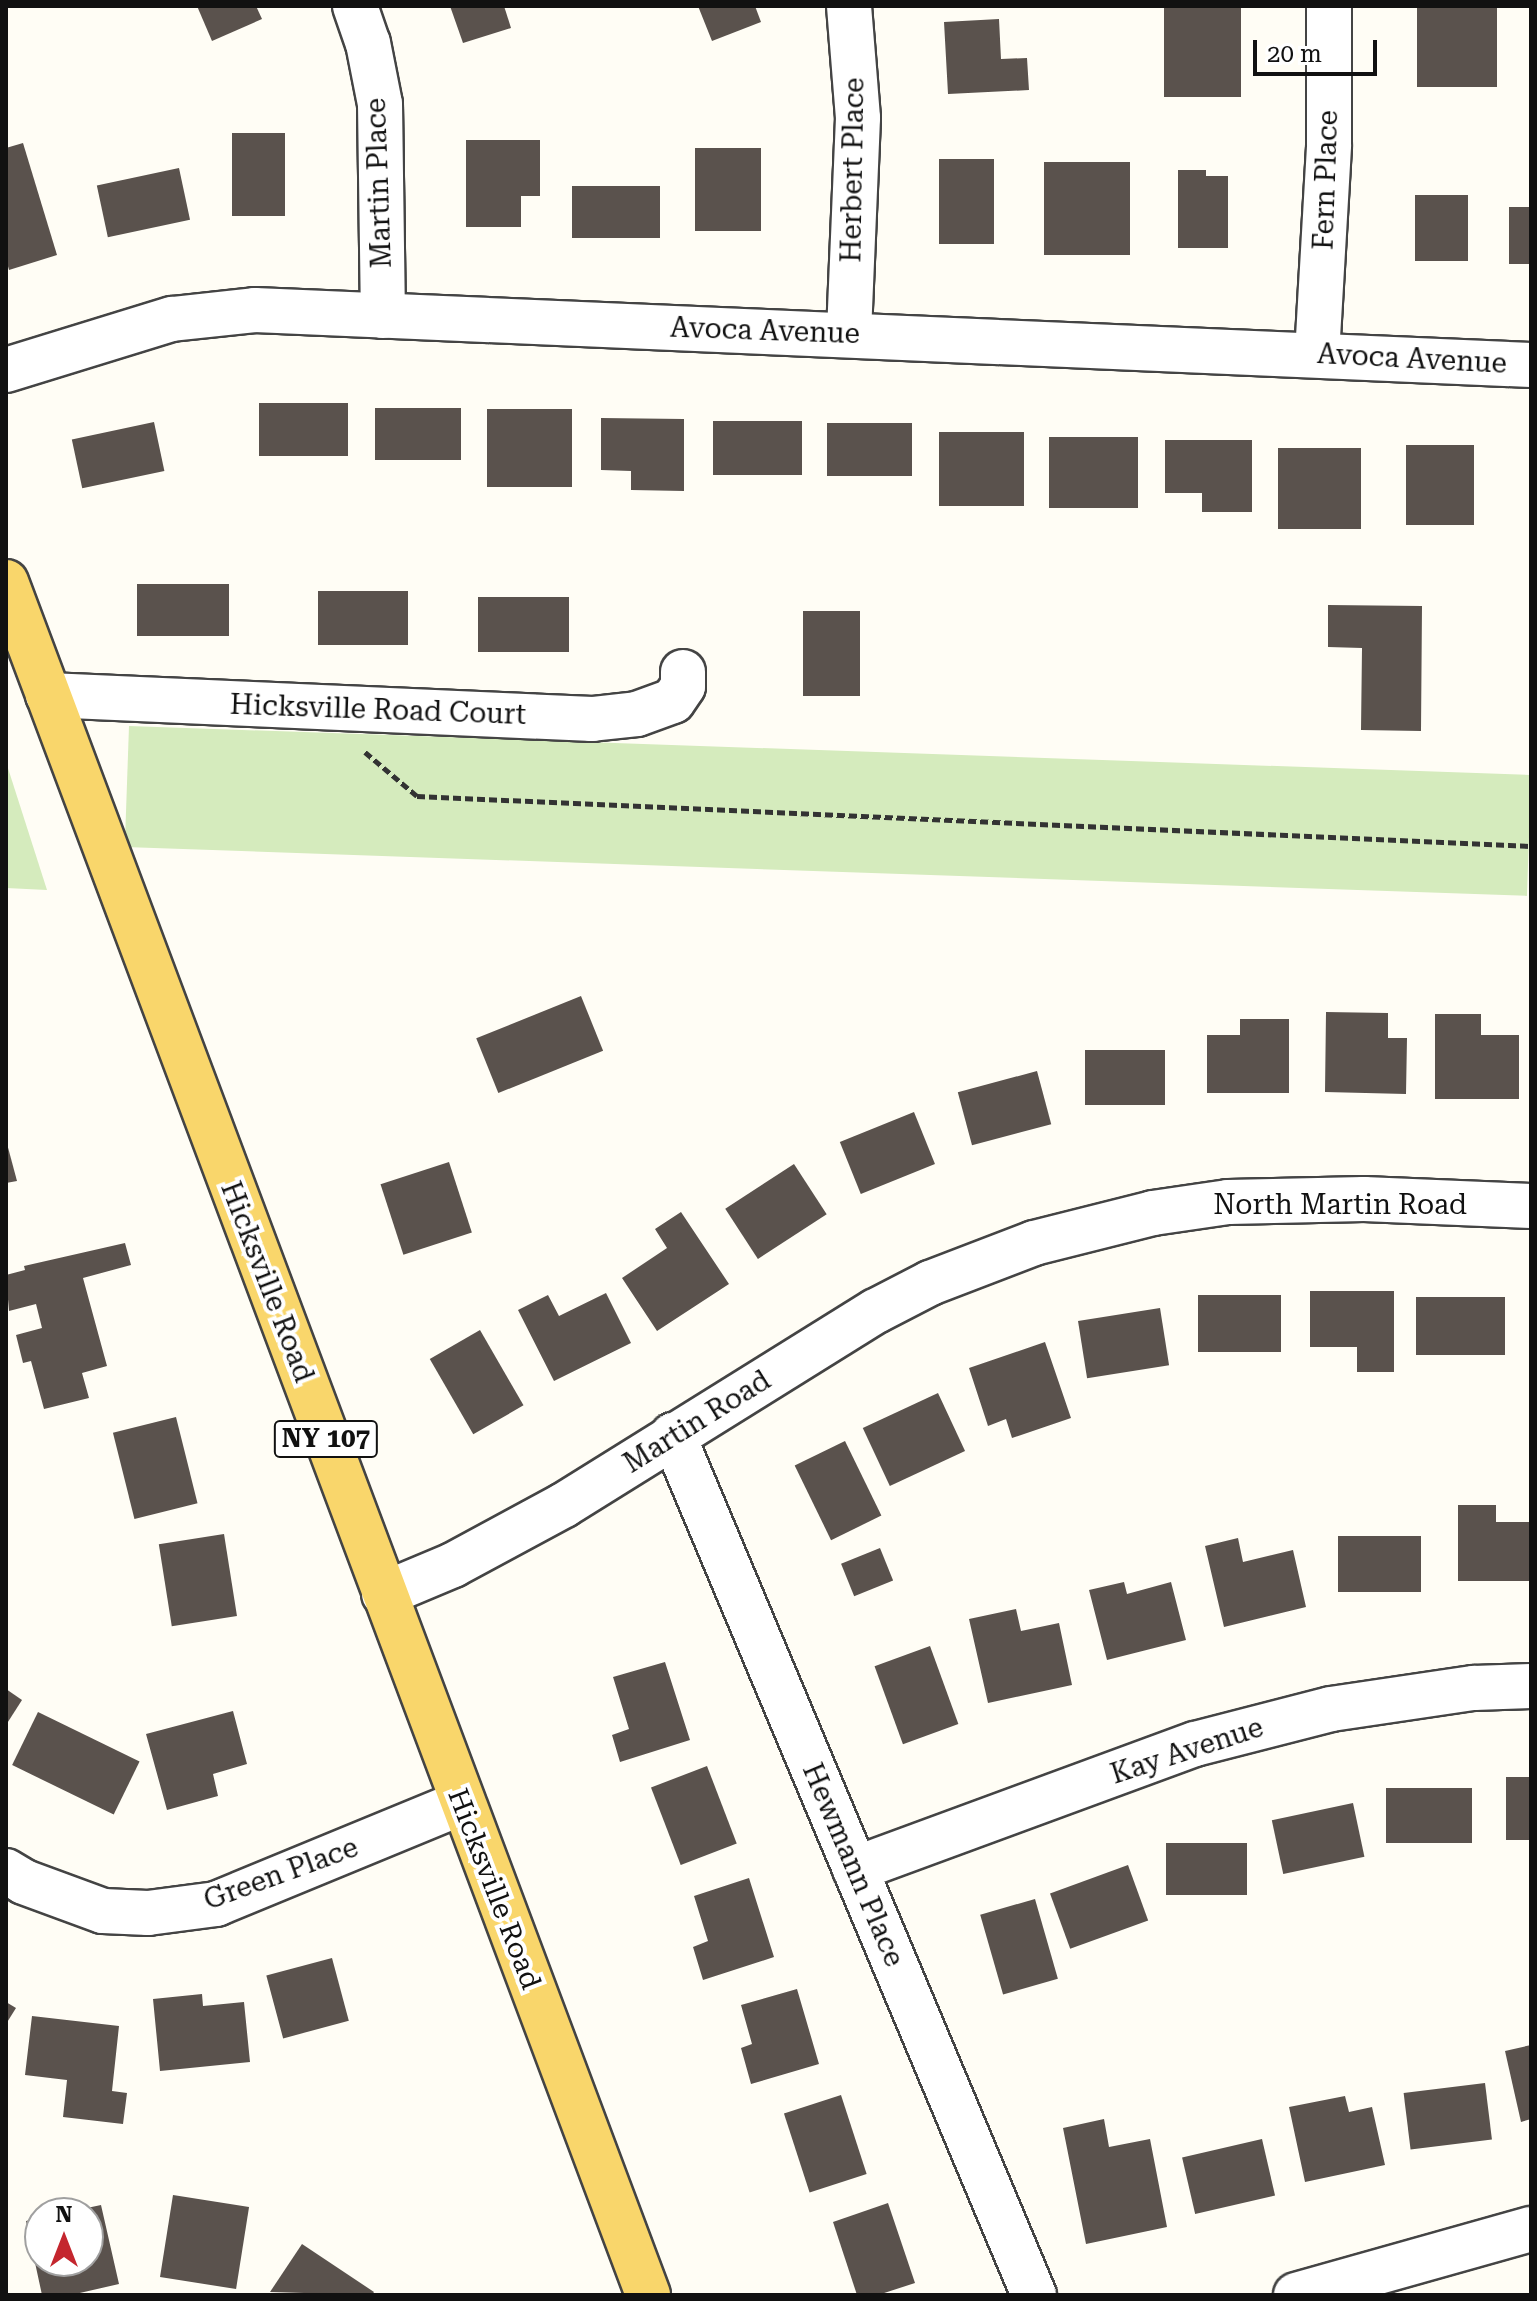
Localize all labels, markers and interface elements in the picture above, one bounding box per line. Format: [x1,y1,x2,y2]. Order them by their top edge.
scale bar [1257,24,1381,74]
text: 20 m [1267,40,1322,68]
street label: Herbert Place [835,77,871,263]
street label: Martin Place [359,97,399,269]
street label: Fern Place [1307,109,1345,251]
street label: Avoca Avenue [670,311,860,351]
street label: Avoca Avenue [1316,337,1508,381]
street label: Hicksville Road Court [229,688,527,732]
street label: Hicksville Road [213,1177,321,1387]
street label: North Martin Road [1213,1188,1467,1222]
street label: Martin Road [617,1364,777,1480]
road number: NY 107 [272,1417,380,1461]
street label: Kay Avenue [1106,1711,1268,1791]
street label: Hewmann Place [795,1758,911,1972]
street label: Hicksville Road [440,1784,548,1994]
street label: Green Place [199,1831,363,1917]
north arrow [24,2197,104,2277]
text: N [56,2202,72,2227]

